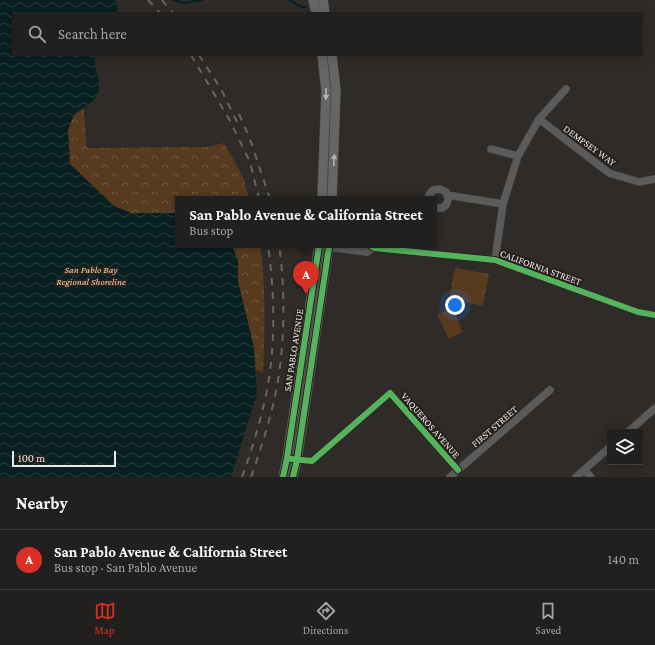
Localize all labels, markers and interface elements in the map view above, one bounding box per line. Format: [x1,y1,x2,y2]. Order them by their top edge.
search box [12,12,643,56]
icon: search [26,23,48,45]
text: Search here [58,26,127,42]
one-way arrow [323,88,329,101]
street label: DEMPSEY WAY [561,123,619,168]
one-way arrow [330,154,337,166]
popup [175,196,437,248]
text: San Pablo Avenue & California Street [189,207,423,223]
text: Bus stop [189,223,233,238]
street label: CALIFORNIA STREET [499,248,584,287]
pin: A [293,261,319,294]
park label: San Pablo Bay Regional Shoreline [56,264,126,287]
your location [445,295,465,315]
street label: SAN PABLO AVENUE [282,308,306,392]
street label: VAQUEROS AVENUE [399,390,463,461]
street label: FIRST STREET [469,403,520,449]
map controls [607,429,643,465]
button: layers [607,429,643,465]
scale bar [12,449,116,468]
text: 100 m [18,452,45,464]
text: Nearby [16,494,68,513]
text: San Pablo Avenue & California Street [54,544,287,560]
text: A [25,552,33,567]
text: 140 m [608,552,639,567]
text: Bus stop · San Pablo Avenue [54,560,197,575]
tab: Map [94,600,116,636]
tab: Directions [303,600,348,636]
tab: Saved [536,600,561,636]

